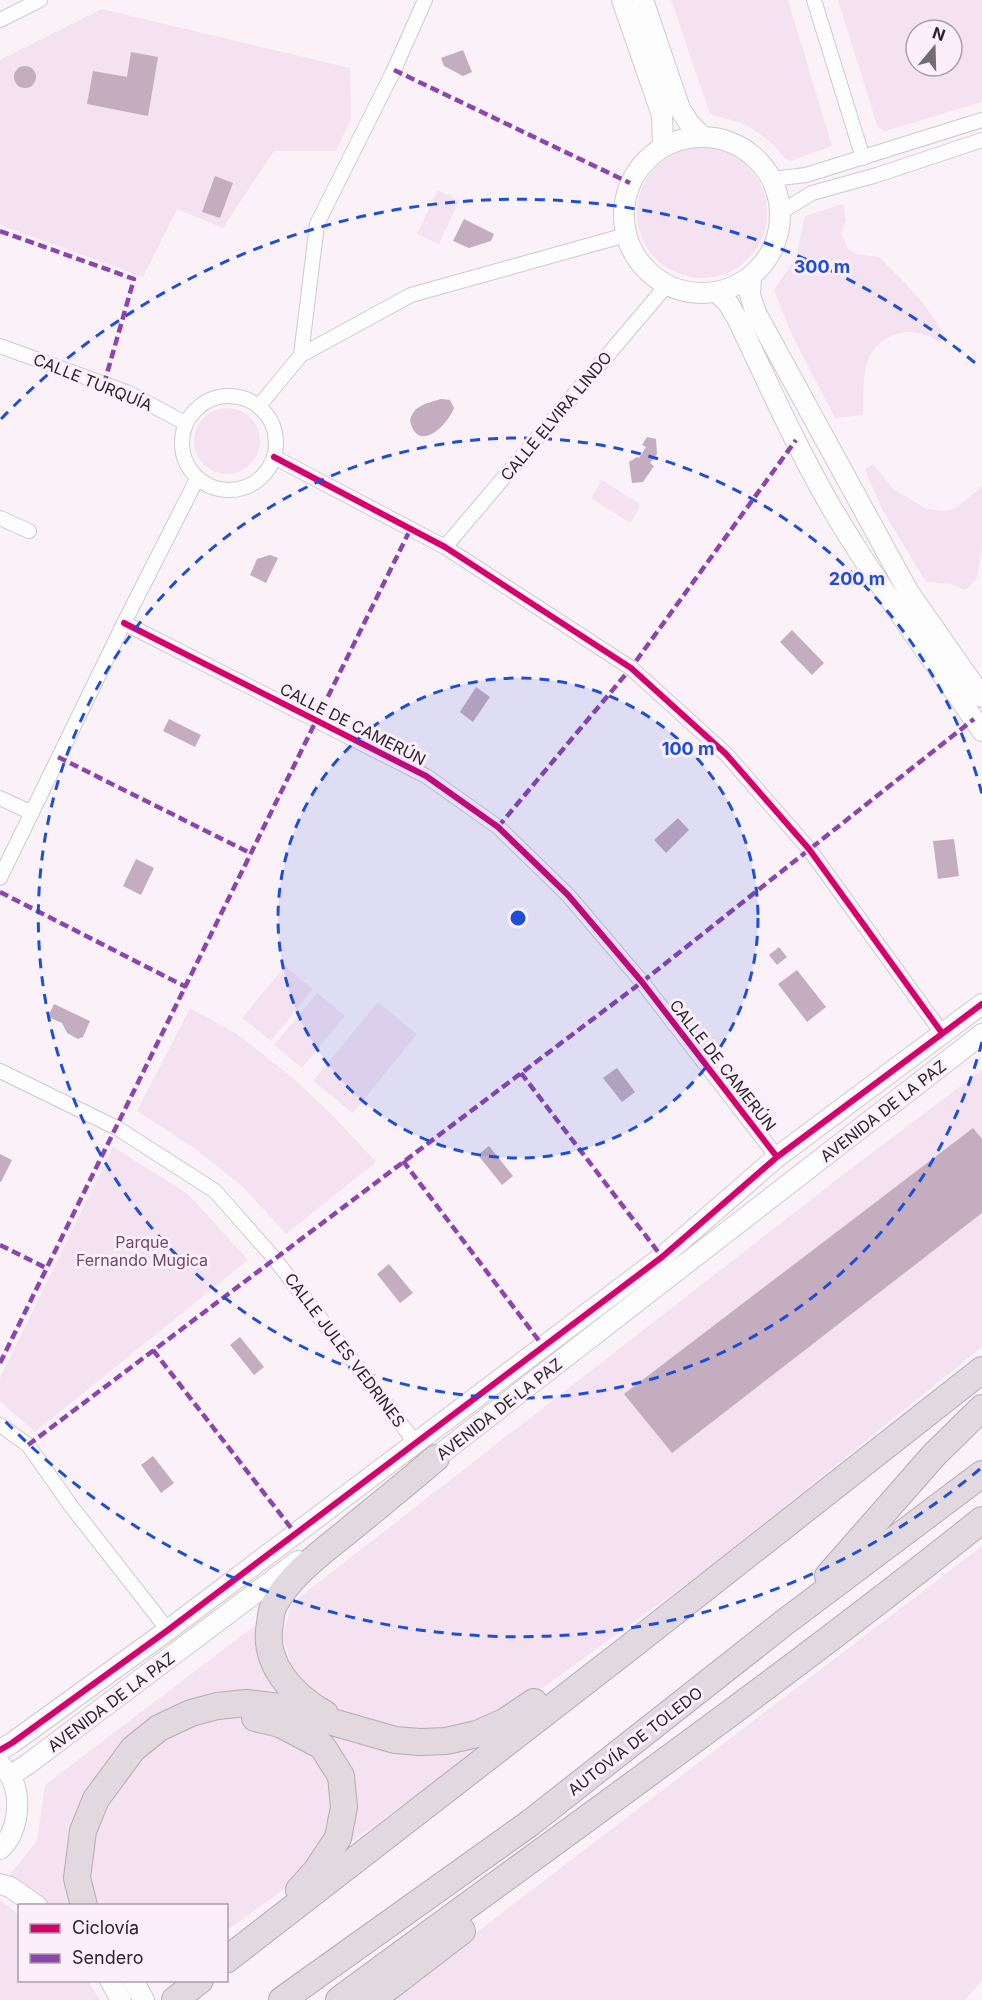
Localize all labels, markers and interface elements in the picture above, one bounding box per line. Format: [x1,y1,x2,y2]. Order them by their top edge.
north arrow [904,18,964,78]
text: N [930,22,948,45]
text: 300 m [794,256,850,277]
street label: CALLE ELVIRA LINDO [496,347,616,485]
street label: CALLE TURQUÍA [31,349,155,415]
text: 200 m [829,568,885,589]
street label: CALLE DE CAMERÚN [277,679,429,769]
text: 100 m [662,738,714,759]
centre of rings [508,908,528,928]
street label: CALLE DE CAMERÚN [666,995,780,1135]
street label: AVENIDA DE LA PAZ [816,1056,950,1166]
park label: Parque Fernando Mugica [76,1232,208,1270]
street label: CALLE JULES VEDRINES [280,1269,410,1431]
street label: AVENIDA DE LA PAZ [432,1354,566,1464]
street label: AVENIDA DE LA PAZ [44,1648,178,1756]
street label: AUTOVÍA DE TOLEDO [564,1682,706,1800]
legend [18,1904,228,1982]
text: Ciclovía [72,1917,139,1938]
text: Sendero [72,1947,143,1968]

